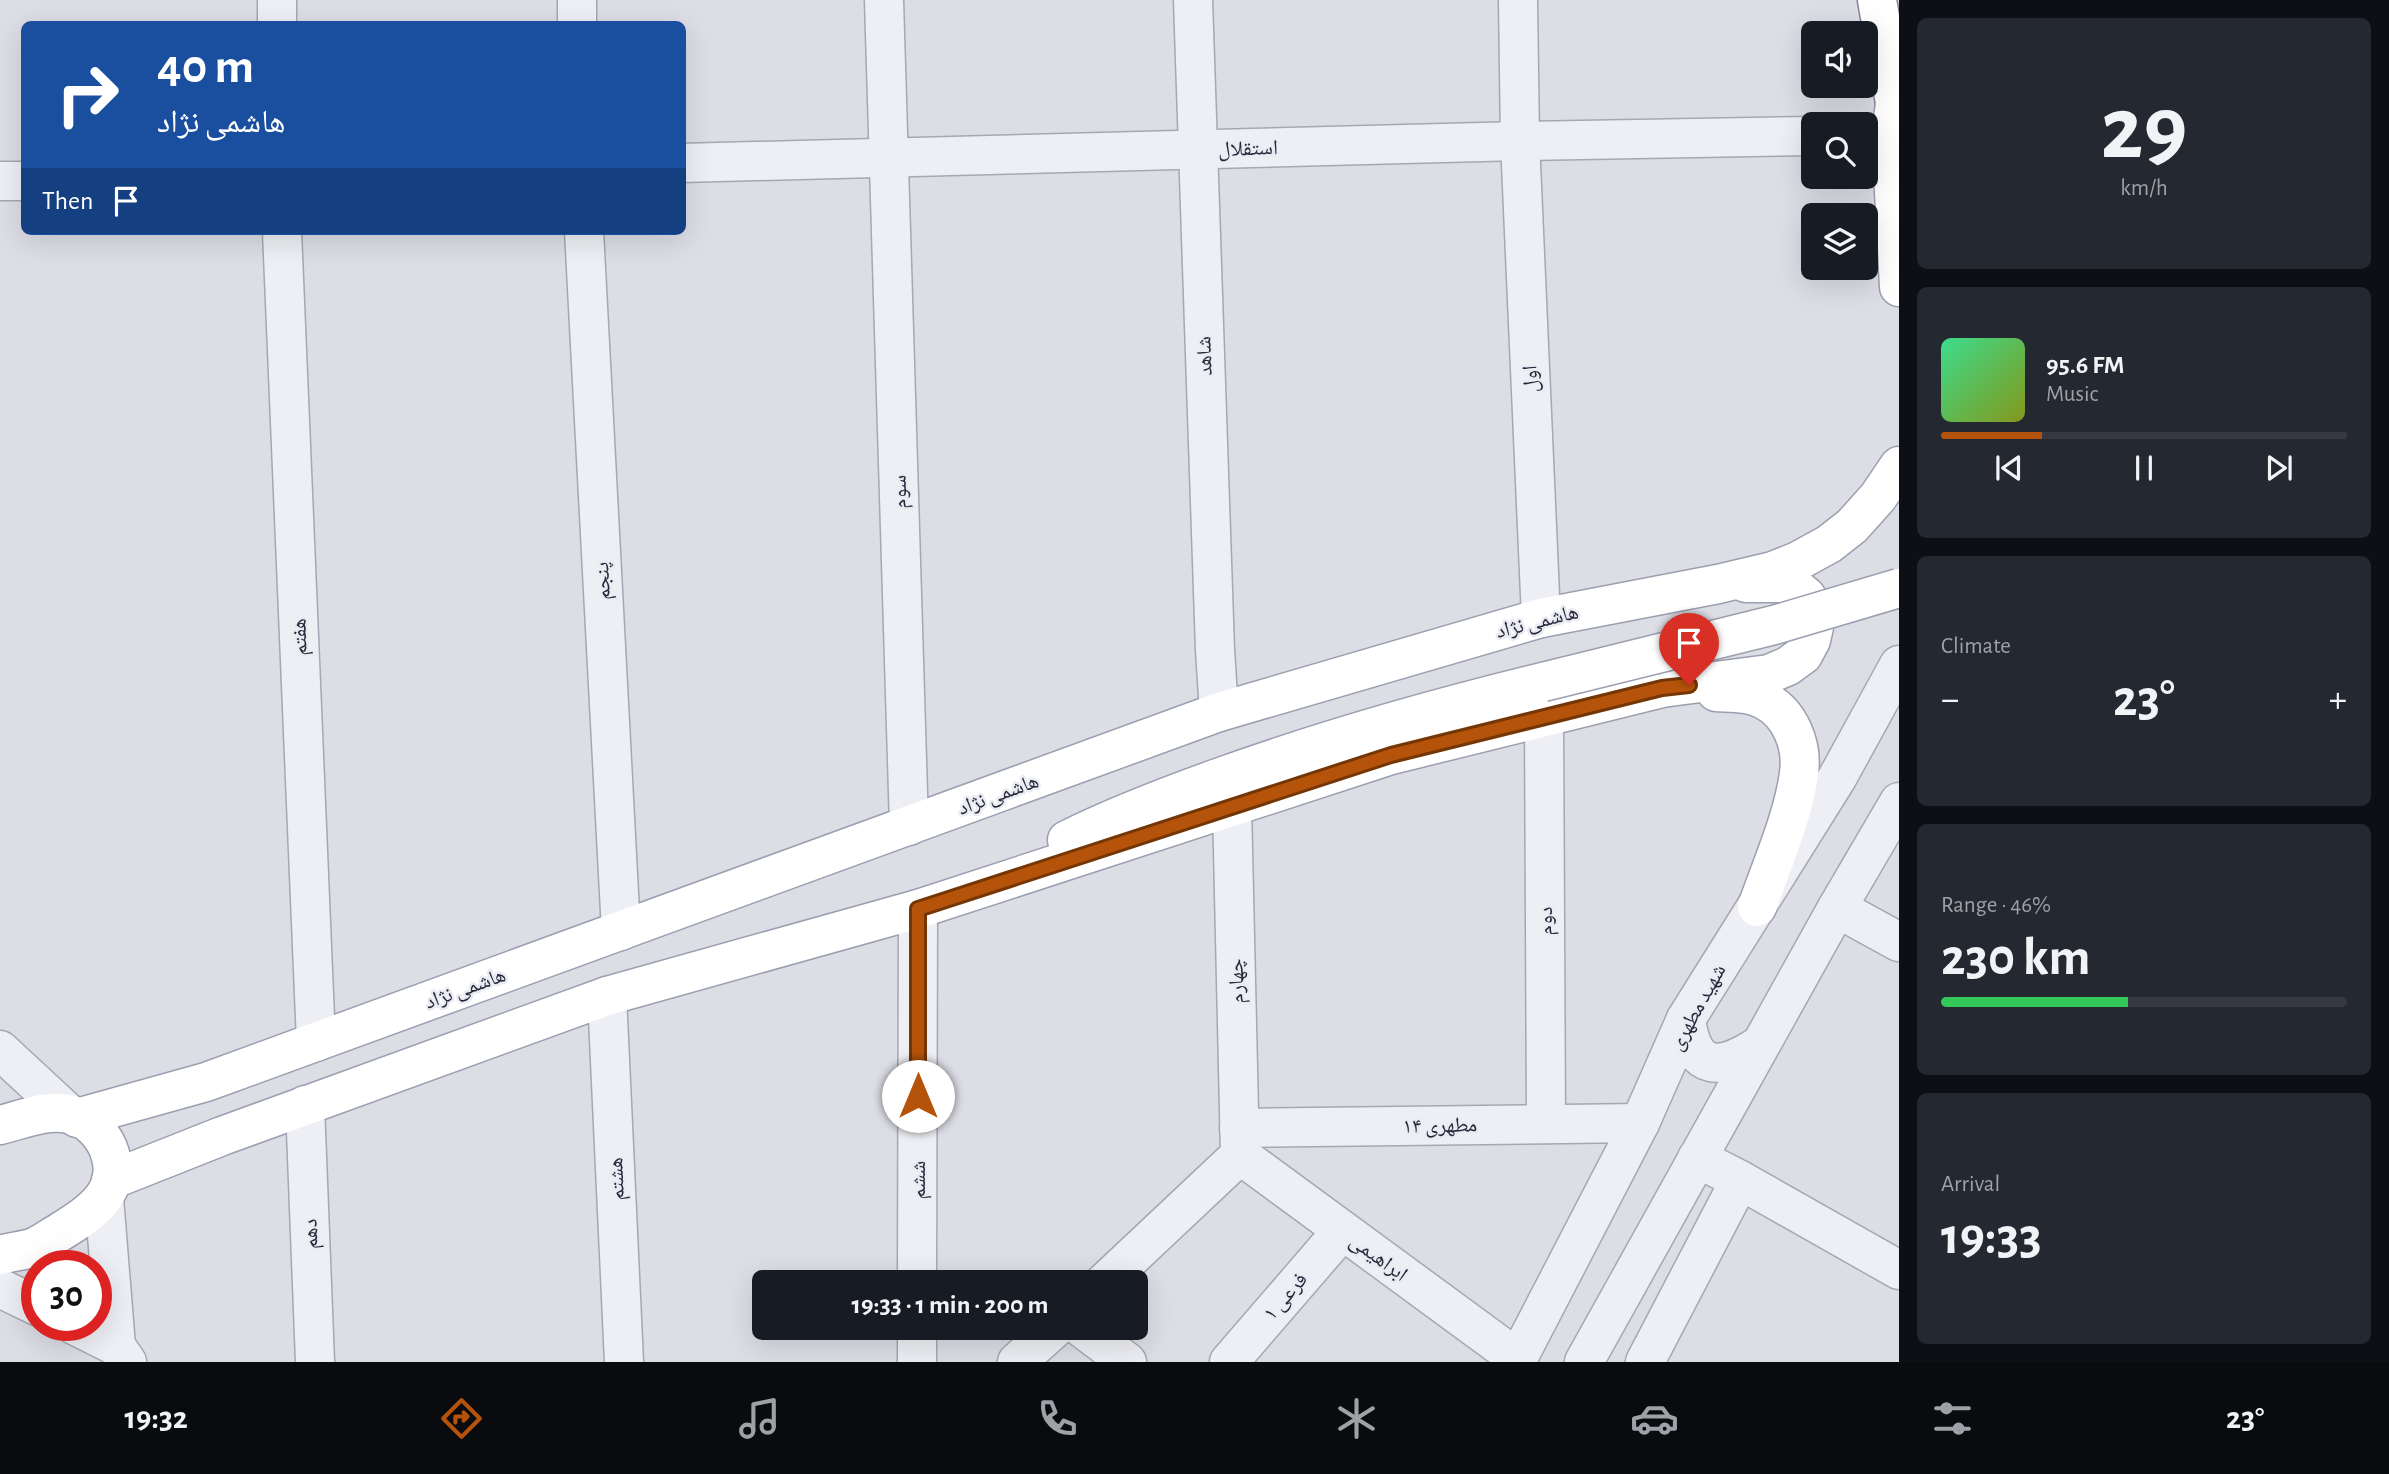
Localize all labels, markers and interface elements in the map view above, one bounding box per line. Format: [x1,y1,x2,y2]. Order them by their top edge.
map controls [1801,21,1878,280]
button: sound [1801,21,1878,98]
text: 40 m [157,43,254,92]
icon: right [42,49,133,140]
text: 29 [2101,84,2187,175]
text: هاشمی نژاد [157,106,285,138]
button: search [1801,112,1878,189]
street label: استقلال [1218,137,1278,161]
text: km/h [2120,177,2168,200]
icon: arrive [107,182,145,220]
text: Then [42,188,93,214]
button: layers [1801,203,1878,280]
street label: شاهد [1193,336,1216,376]
text: 95.6 FM [2046,352,2125,378]
street label: اول [1519,365,1543,393]
text: Music [2046,383,2098,406]
icon: previous [1990,449,2028,487]
icon: pause [2125,449,2163,487]
icon: next [2260,449,2298,487]
street label: سوم [888,475,914,509]
street label: پنجم [591,561,617,601]
street label: هاشمی نژاد [1494,601,1581,644]
pin [1659,613,1719,685]
street label: هفتم [288,618,314,656]
icon: arrive [1670,624,1708,662]
text: Climate [1941,635,2011,658]
text: 23° [2113,673,2175,725]
text: − [1941,681,1959,719]
text: + [2329,681,2347,719]
street label: هاشمی نژاد [955,770,1042,821]
text: Range · 46% [1941,894,2051,917]
street label: دوم [1535,907,1559,935]
text: 230 km [1941,932,2091,984]
street label: چهارم [1226,958,1250,1004]
street label: شهید مطهری [1665,961,1731,1054]
street label: هاشمی نژاد [422,964,509,1015]
position arrow [881,1059,955,1133]
street label: مطهری ۱۴ [1403,1114,1477,1138]
street label: هشتم [605,1157,631,1201]
street label: ششم [908,1161,932,1199]
text: Arrival [1941,1173,2000,1196]
text: 19:33 [1941,1211,2042,1263]
street label: دهم [299,1218,325,1250]
street label: ابراهیمی [1345,1230,1411,1287]
speed limit sign: 30 [21,1250,112,1341]
street label: فرعی ۱ [1259,1269,1313,1325]
text: 19:33 · 1 min · 200 m [852,1292,1048,1318]
icon: directions [437,1394,486,1443]
icon: music [735,1394,784,1443]
icon: phone [1033,1394,1082,1443]
icon: climate [1332,1394,1381,1443]
icon: car [1630,1394,1679,1443]
icon: filters [1928,1394,1977,1443]
text: 19:32 [125,1402,188,1434]
text: 23° [2226,1402,2264,1434]

